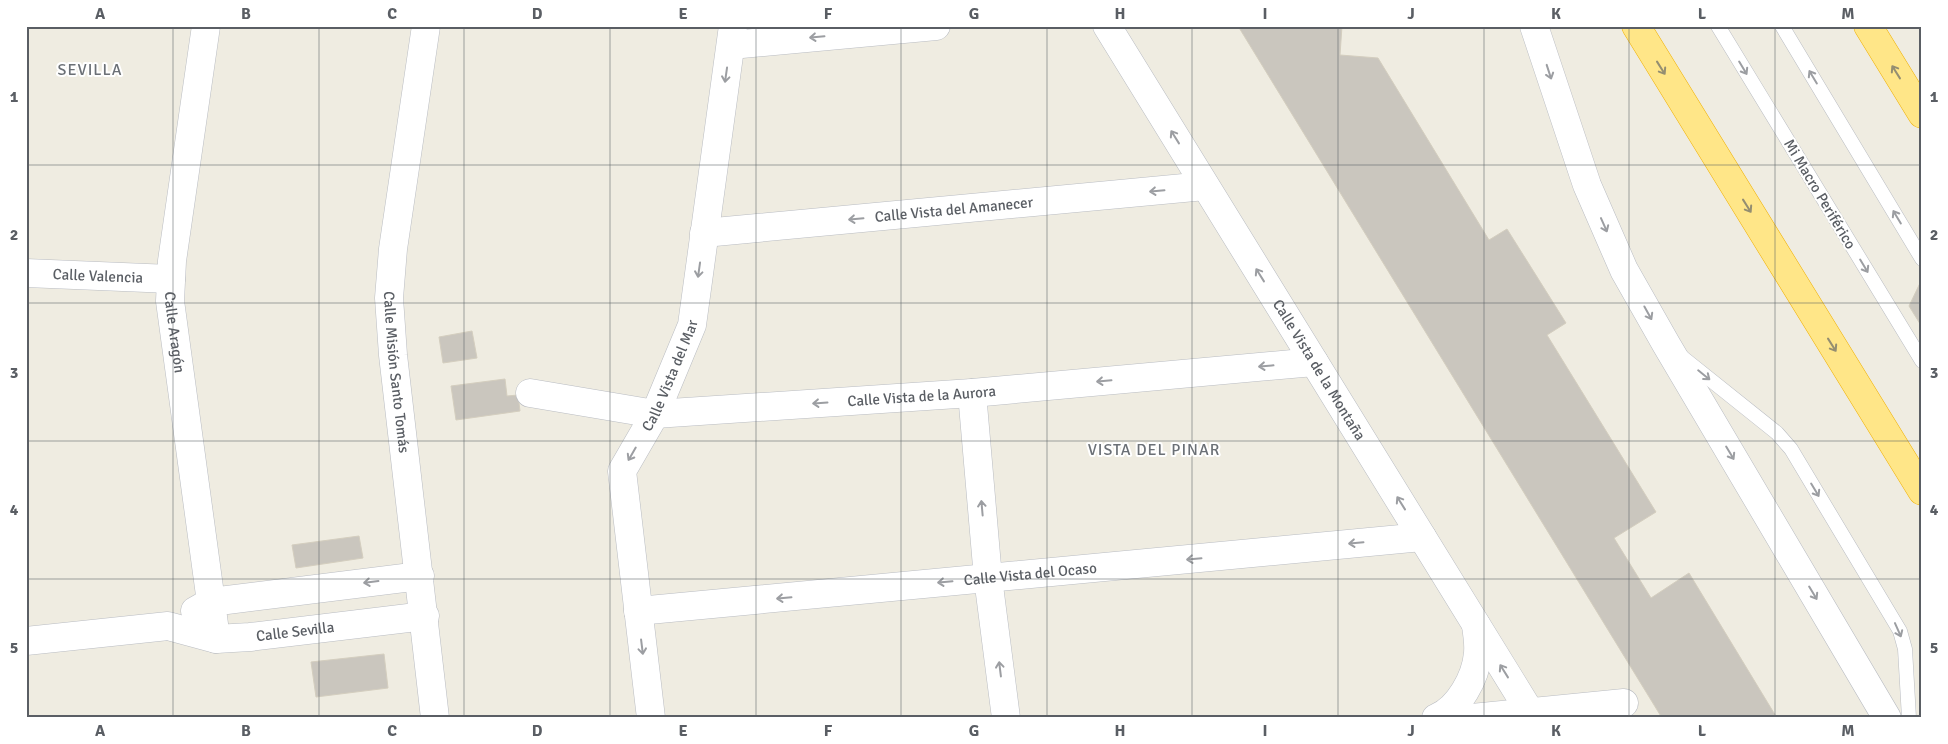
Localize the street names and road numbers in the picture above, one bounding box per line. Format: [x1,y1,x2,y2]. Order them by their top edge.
street label: Mi Macro Periférico [1780,136,1860,252]
street label: Calle Vista del Amanecer [874,193,1034,226]
street label: Calle Valencia [52,265,143,287]
street label: Calle Misión Santo Tomás [380,290,413,454]
street label: Calle Aragón [161,291,189,374]
street label: Calle Vista de la Montaña [1269,296,1369,444]
street label: Calle Vista del Mar [638,318,702,434]
street label: Calle Vista de la Aurora [847,382,997,410]
street label: Calle Vista del Ocaso [963,559,1098,589]
street label: Calle Sevilla [255,618,335,645]

